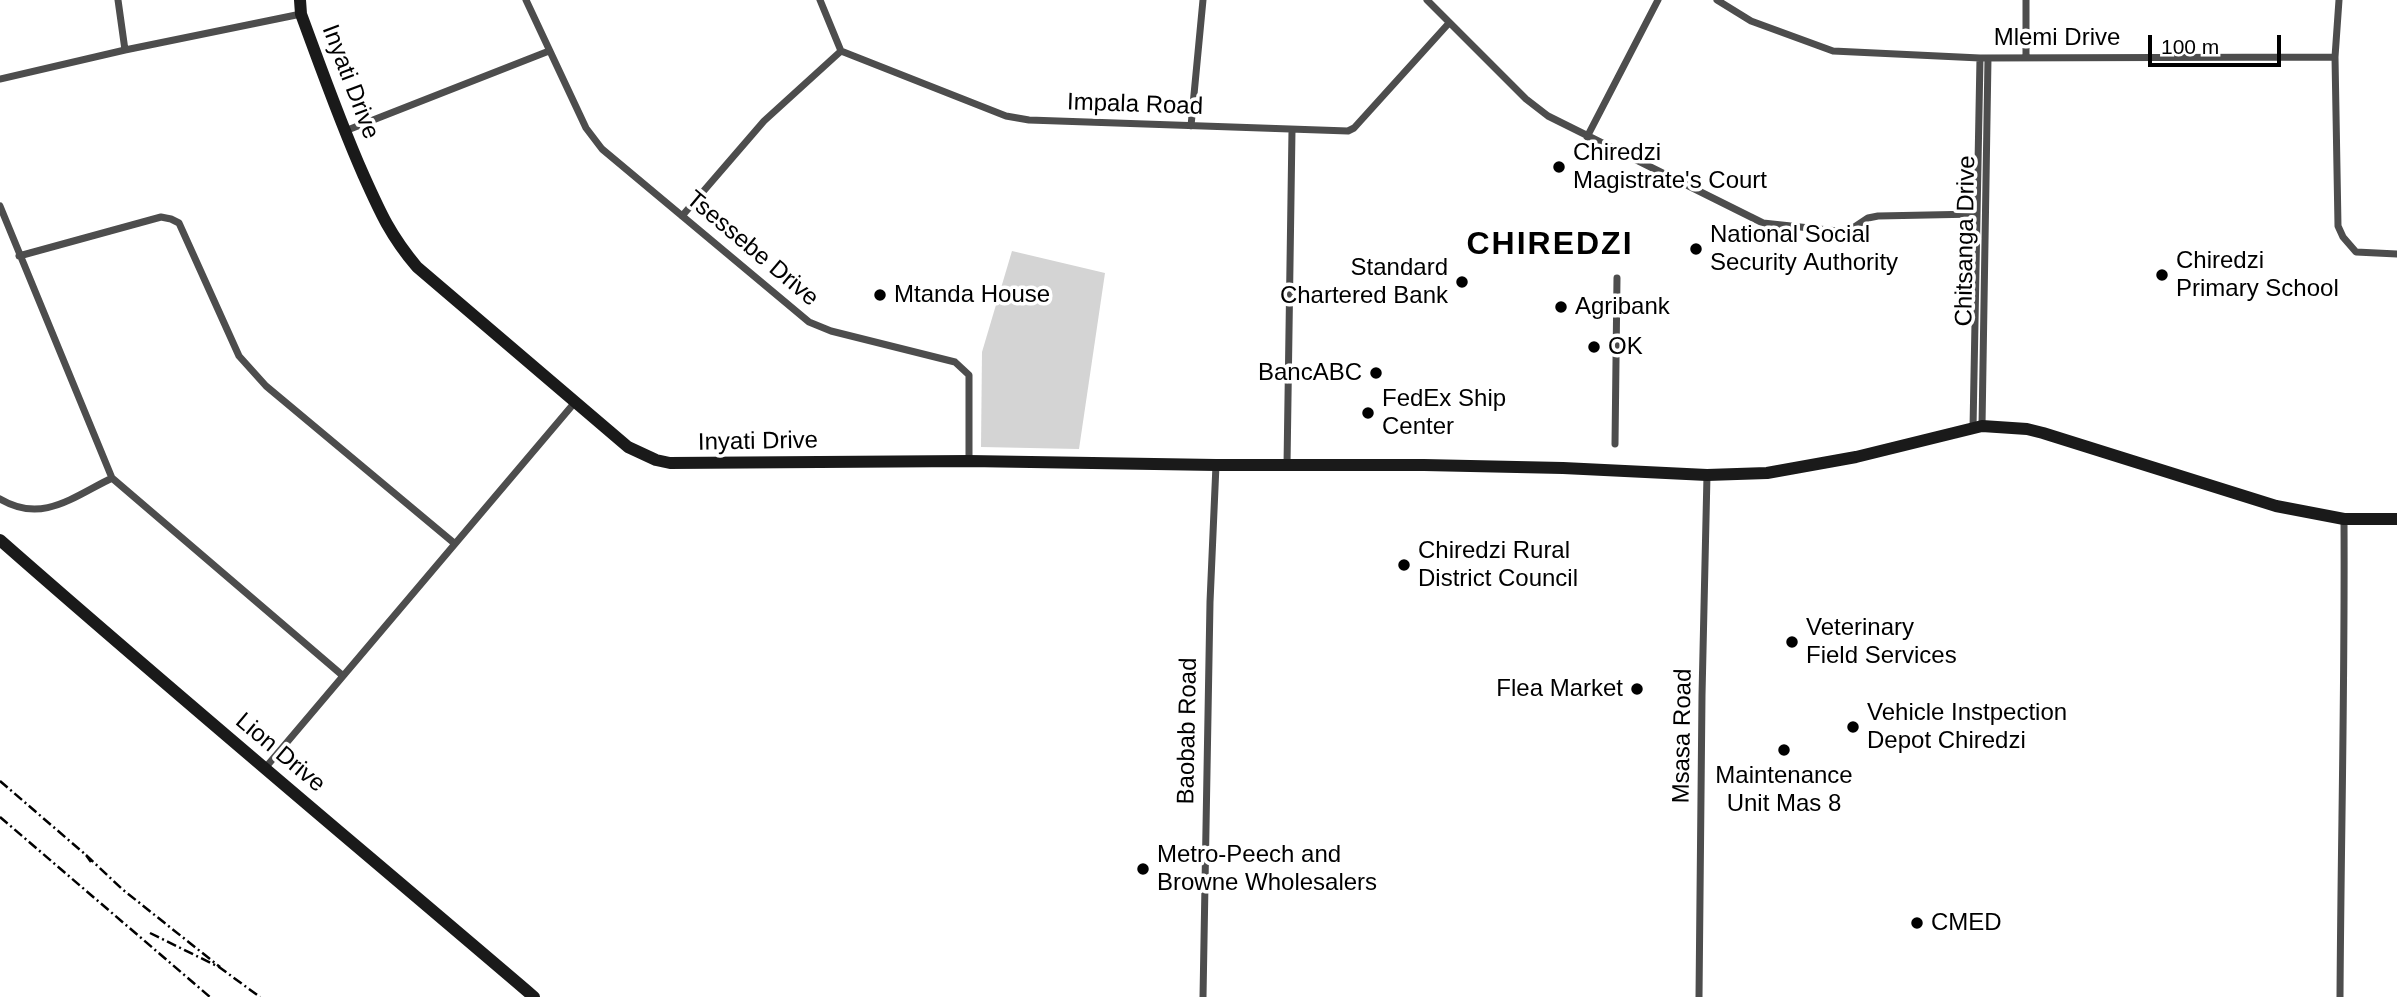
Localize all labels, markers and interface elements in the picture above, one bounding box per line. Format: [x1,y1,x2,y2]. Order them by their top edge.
street label: Inyati Drive [315,21,385,143]
scale bar [2152,21,2285,65]
street label: Mlemi Drive [1994,24,2120,52]
text: 100 m [2161,35,2219,58]
street label: Impala Road [1066,88,1204,122]
place label: Chiredzi Magistrate's Court [1573,139,1767,195]
street label: Chitsanga Drive [1950,155,1982,327]
marker: Chiredzi Magistrate's Court [1551,159,1567,175]
street label: Tsessebe Drive [680,185,824,313]
place label: National Social Security Authority [1710,221,1898,277]
district label: CHIREDZI [1467,226,1633,264]
marker: National Social Security Authority [1688,241,1704,257]
place label: Chiredzi Primary School [2176,247,2339,303]
place label: Standard Chartered Bank [1280,254,1448,310]
marker: Chiredzi Primary School [2154,267,2170,283]
marker: Standard Chartered Bank [1454,274,1470,290]
place label: Mtanda House [894,281,1050,309]
marker: Mtanda House [872,287,888,303]
place label: Agribank [1575,293,1670,321]
marker: Agribank [1553,299,1569,315]
place label: OK [1608,333,1643,361]
marker: OK [1586,339,1602,355]
place label: BancABC [1258,359,1362,387]
marker: BancABC [1368,365,1384,381]
place label: FedEx Ship Center [1382,385,1506,441]
marker: FedEx Ship Center [1360,405,1376,421]
street label: Inyati Drive [698,427,818,457]
place label: Chiredzi Rural District Council [1418,537,1578,593]
marker: Chiredzi Rural District Council [1396,557,1412,573]
place label: Veterinary Field Services [1806,614,1957,670]
marker: Veterinary Field Services [1784,634,1800,650]
street label: Baobab Road [1172,657,1204,805]
street label: Msasa Road [1667,668,1699,804]
place label: Flea Market [1496,675,1623,703]
marker: Flea Market [1629,681,1645,697]
place label: Vehicle Instpection Depot Chiredzi [1867,699,2067,755]
street label: Lion Drive [229,707,331,799]
marker: Vehicle Instpection Depot Chiredzi [1845,719,1861,735]
marker: Maintenance Unit Mas 8 [1776,742,1792,758]
place label: Maintenance Unit Mas 8 [1715,762,1853,818]
place label: Metro-Peech and Browne Wholesalers [1157,841,1377,897]
marker: Metro-Peech and Browne Wholesalers [1135,861,1151,877]
place label: CMED [1931,909,2002,937]
marker: CMED [1909,915,1925,931]

